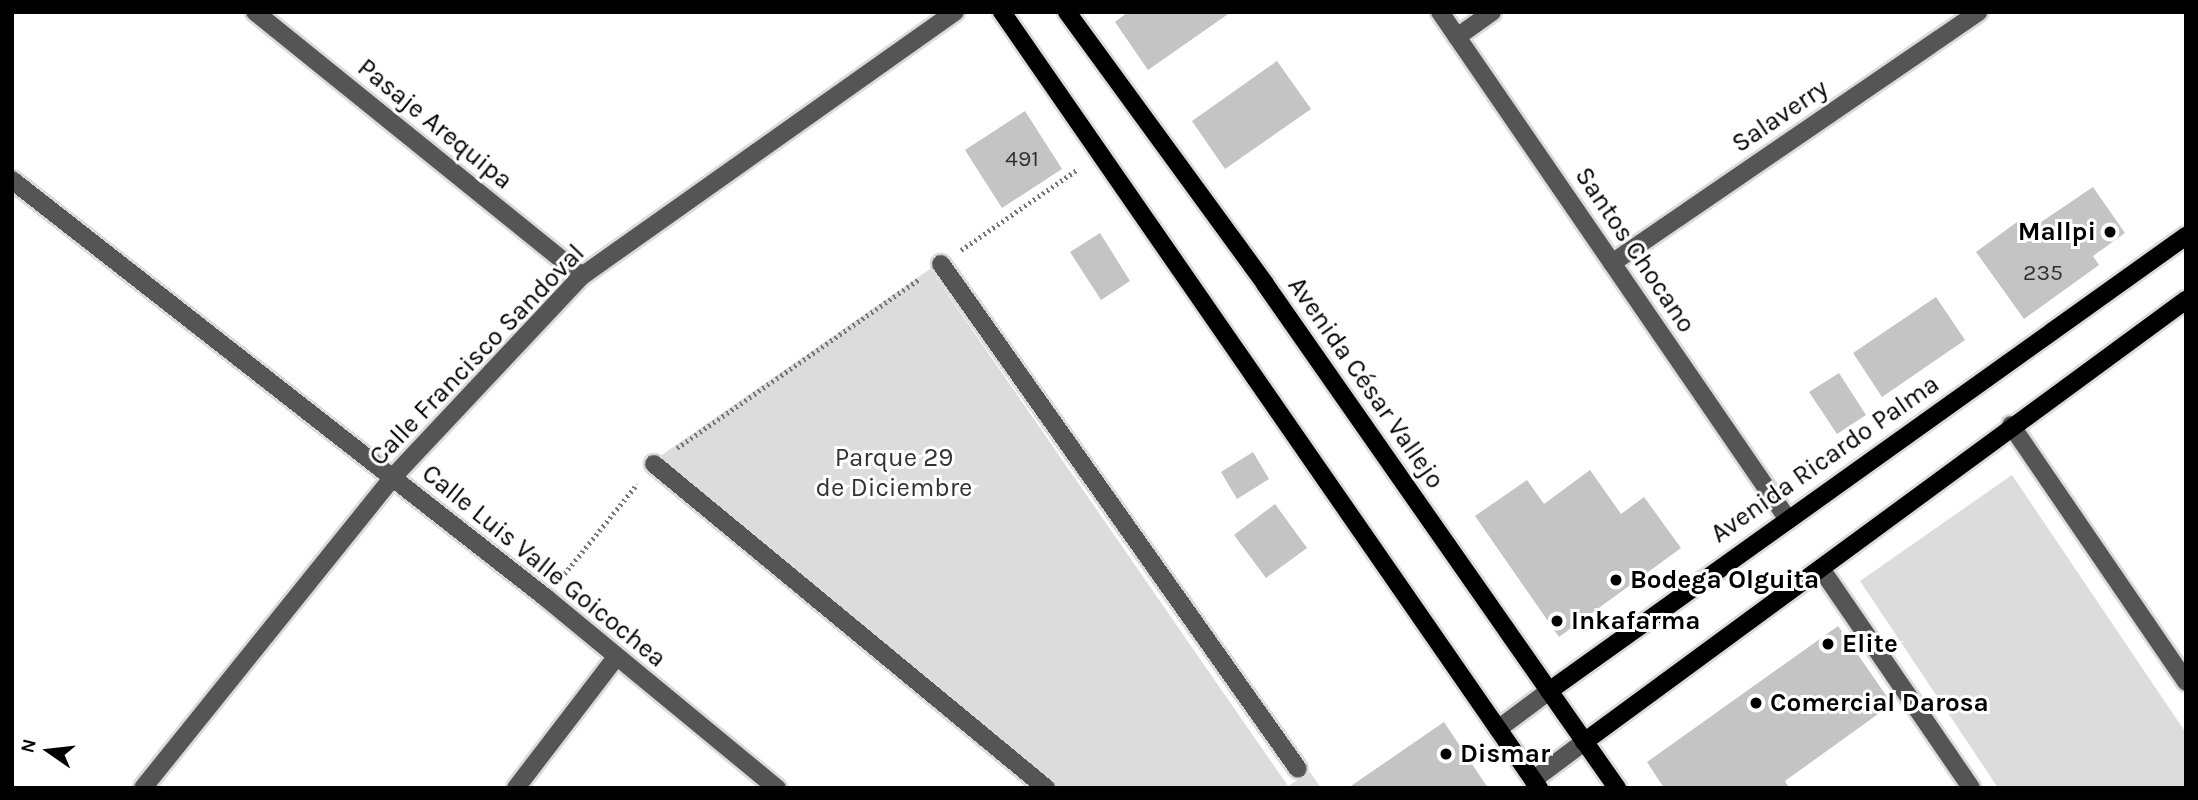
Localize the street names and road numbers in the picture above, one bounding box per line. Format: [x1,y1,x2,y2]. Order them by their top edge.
street label: Pasaje Arequipa [351,52,519,196]
street label: Salaverry [1726,73,1834,159]
street label: Santos Chocano [1568,161,1702,339]
street label: Calle Francisco Sandoval [363,238,591,472]
street label: Avenida César Vallejo [1281,271,1451,495]
street label: Avenida Ricardo Palma [1705,368,1945,550]
street label: Calle Luis Valle Goicochea [416,458,672,674]

